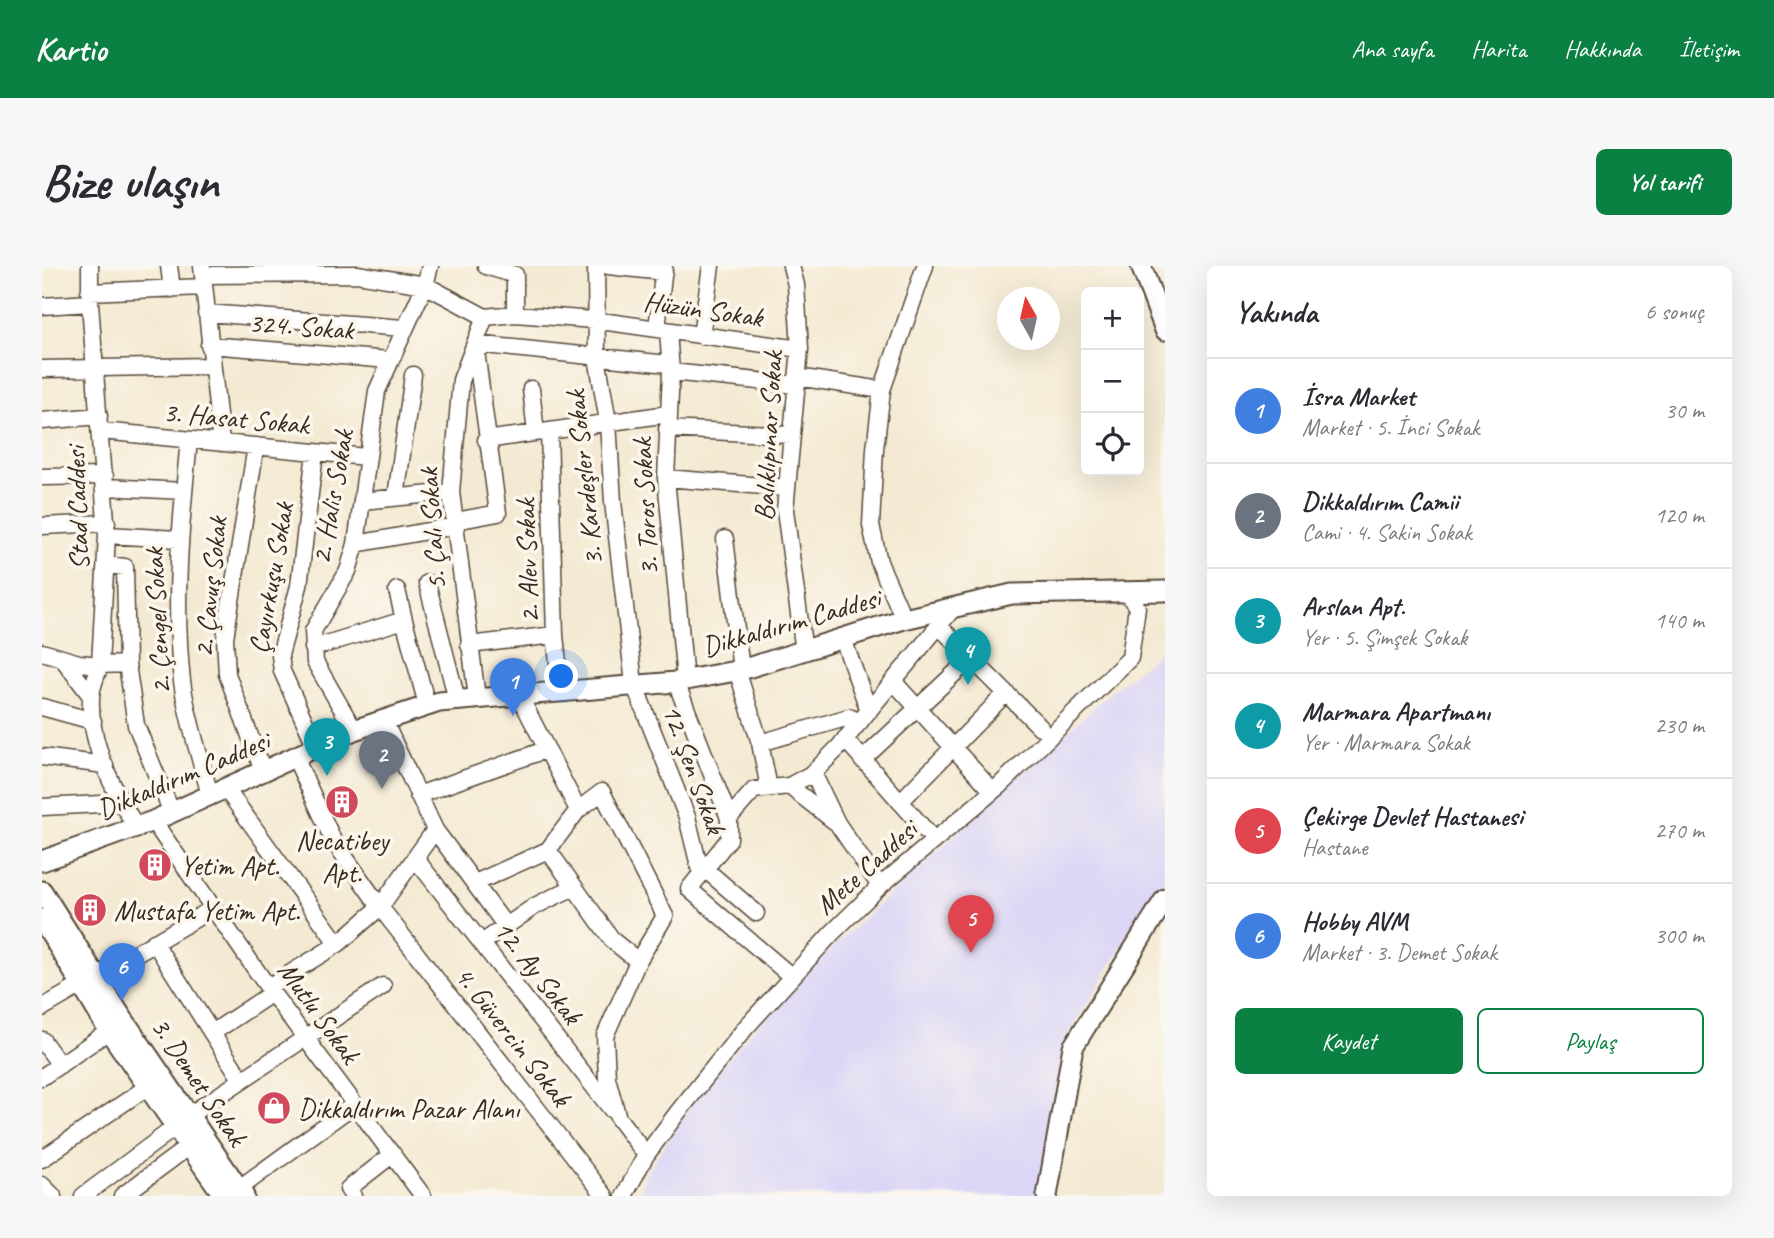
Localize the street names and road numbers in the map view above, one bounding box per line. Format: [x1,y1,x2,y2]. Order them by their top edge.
street label: Hüzün Sokak [641,283,766,335]
street label: 324. Sokak [247,305,356,347]
street label: Balıklıpınar Sokak [746,347,790,522]
street label: 3. Kardeşler Sokak [557,386,611,567]
street label: 3. Hasat Sokak [162,394,313,442]
street label: 2. Halis Sokak [303,425,361,567]
street label: 3. Toros Sokak [624,435,666,577]
street label: Stad Caddesi [57,442,97,571]
street label: 5. Çalı Sokak [410,465,455,591]
street label: 2. Alev Sokak [507,496,547,624]
street label: Çayırkuşu Sokak [241,498,303,656]
street label: 2. Çavuş Sokak [185,513,236,659]
street label: 2. Çengel Sokak [136,545,179,695]
street label: Dikkaldırım Caddesi [698,579,888,664]
street label: 12. Şen Sokak [654,700,734,840]
street label: Dikkaldırım Caddesi [92,722,278,827]
street label: Mete Caddesi [808,810,927,922]
street label: 12. Ay Sokak [486,913,591,1032]
street label: Mutlu Sokak [270,954,369,1072]
street label: 4. Güvercin Sokak [447,959,580,1115]
street label: 3. Demet Sokak [143,1010,256,1154]

